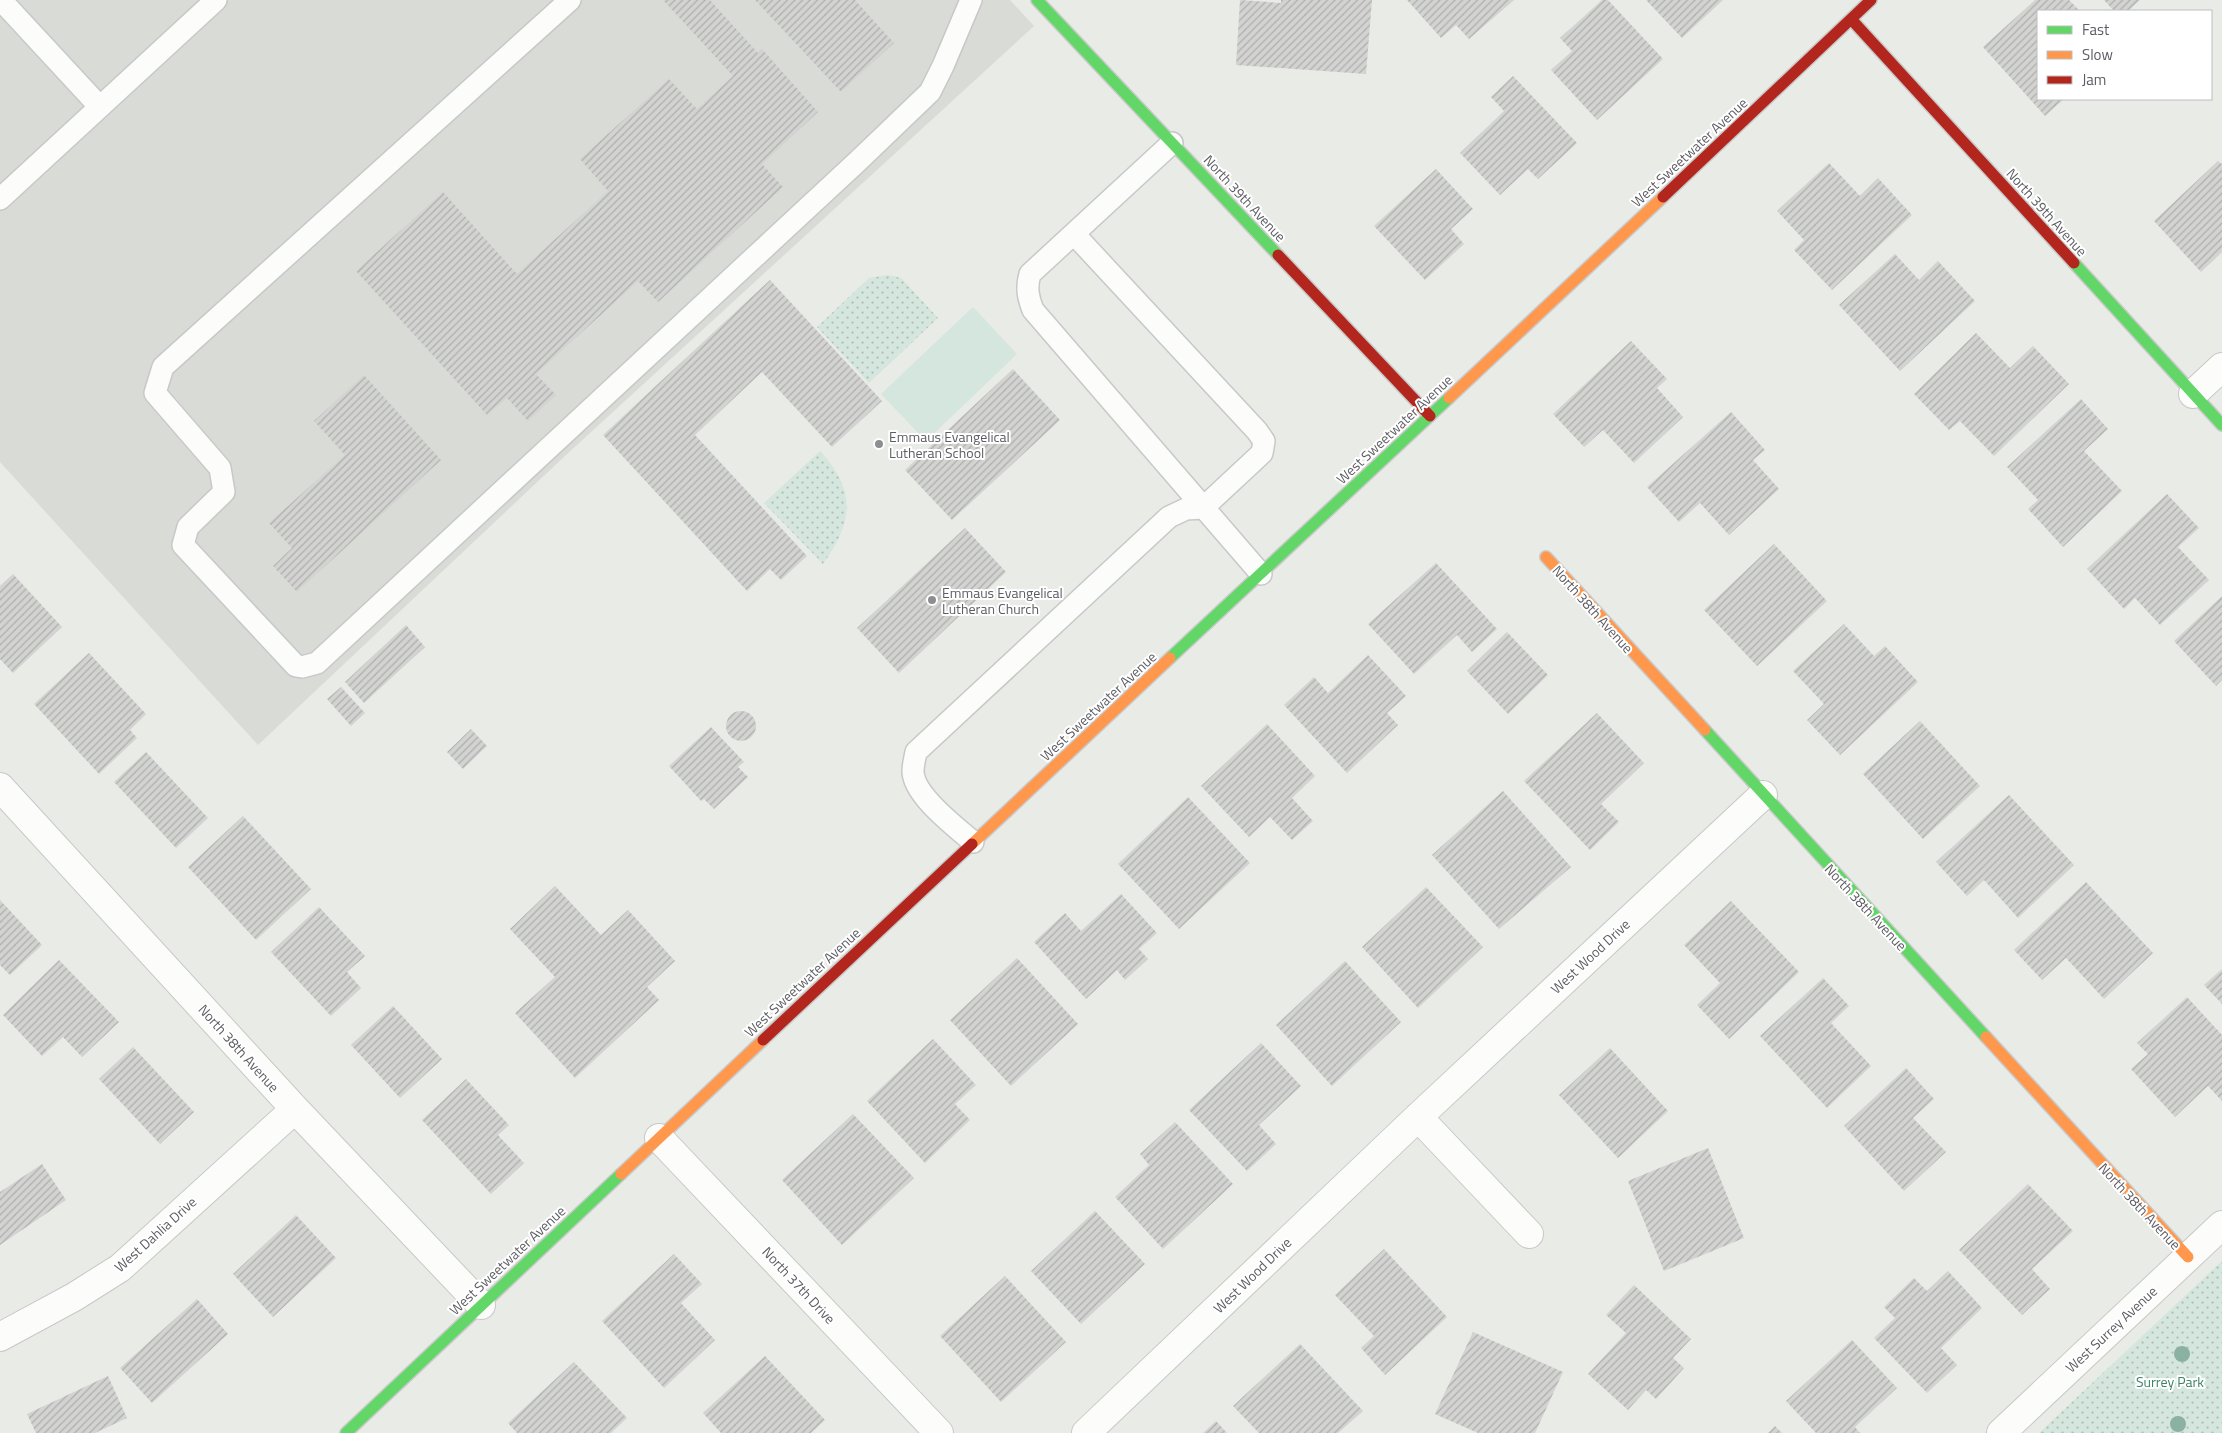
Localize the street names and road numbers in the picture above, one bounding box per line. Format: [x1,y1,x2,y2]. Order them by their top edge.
street label: West Sweetwater Avenue [1626,92,1752,212]
street label: North 39th Avenue [1199,150,1291,246]
street label: North 39th Avenue [2002,163,2092,261]
street label: West Sweetwater Avenue [1331,369,1457,489]
street label: North 38th Avenue [1548,560,1638,658]
street label: West Sweetwater Avenue [1035,646,1161,766]
street label: North 38th Avenue [1820,859,1912,955]
street label: West Wood Drive [1546,914,1634,998]
street label: West Sweetwater Avenue [739,922,865,1042]
street label: North 38th Avenue [194,999,284,1097]
street label: North 38th Avenue [2094,1158,2186,1254]
street label: West Dahlia Drive [109,1191,201,1277]
street label: West Sweetwater Avenue [444,1200,570,1320]
street label: West Wood Drive [1208,1232,1296,1318]
street label: North 37th Drive [758,1242,840,1328]
street label: West Surrey Avenue [2060,1281,2162,1377]

